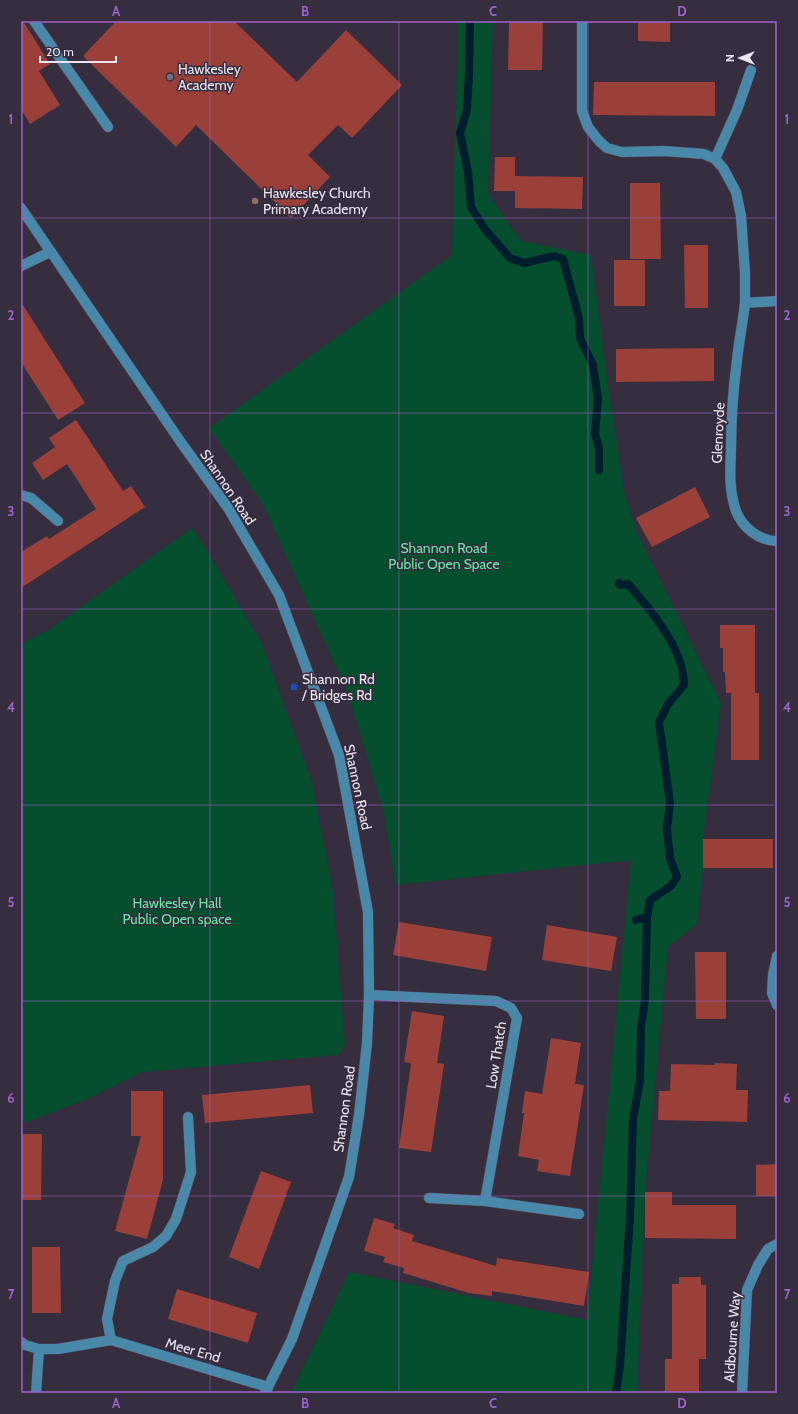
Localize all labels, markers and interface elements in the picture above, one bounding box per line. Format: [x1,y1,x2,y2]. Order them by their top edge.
text: A [112,3,121,19]
text: B [301,3,309,19]
text: C [489,3,497,19]
text: D [677,3,687,19]
scale bar [40,38,116,64]
north arrow [720,38,760,78]
text: 20 m [46,44,74,59]
text: N [723,54,737,62]
place label: Hawkesley Academy [178,60,241,94]
marker: Hawkesley Academy [165,72,175,82]
text: 1 [9,111,13,127]
text: 1 [785,111,789,127]
place label: Hawkesley Church Primary Academy [263,184,371,218]
marker: Hawkesley Church Primary Academy [250,196,260,206]
text: 2 [8,307,15,323]
text: 2 [784,307,791,323]
street label: Glenroyde [707,402,729,464]
street label: Shannon Road [196,446,260,528]
text: 3 [7,503,15,519]
text: 3 [783,503,791,519]
park label: Shannon Road Public Open Space [388,539,500,573]
place label: Shannon Rd / Bridges Rd [301,670,375,704]
marker: Shannon Rd / Bridges Rd [289,682,299,692]
text: 4 [7,699,15,715]
text: 4 [783,699,791,715]
street label: Shannon Road [340,743,376,831]
text: 5 [8,894,15,910]
park label: Hawkesley Hall Public Open space [122,894,232,928]
text: 5 [784,894,791,910]
street label: Low Thatch [482,1020,510,1090]
street label: Shannon Road [329,1065,359,1153]
text: 6 [7,1090,15,1106]
text: 6 [783,1090,791,1106]
text: 7 [8,1286,15,1302]
text: 7 [784,1286,791,1302]
street label: Aldbourne Way [720,1291,744,1383]
street label: Meer End [163,1334,223,1366]
text: A [112,1395,121,1411]
text: B [301,1395,309,1411]
text: C [489,1395,497,1411]
text: D [677,1395,687,1411]

